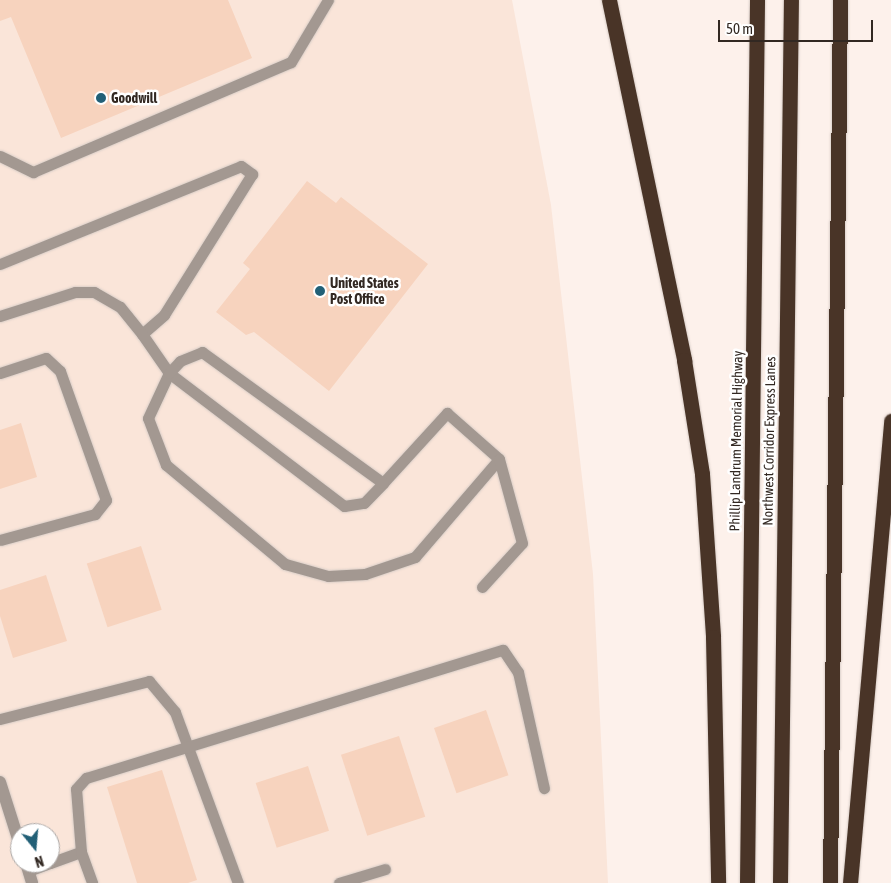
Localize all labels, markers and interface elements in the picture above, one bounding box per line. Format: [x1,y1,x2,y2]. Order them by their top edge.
scale bar [721,10,876,42]
text: 50 m [726,20,753,37]
place label: Goodwill [111,90,157,106]
marker: Goodwill [95,92,107,104]
place label: United States Post Office [330,275,399,308]
marker: United States Post Office [314,285,326,297]
street label: Phillip Landrum Memorial Highway [726,350,746,532]
street label: Northwest Corridor Express Lanes [759,356,779,526]
north arrow [10,823,60,873]
text: N [33,853,45,870]

